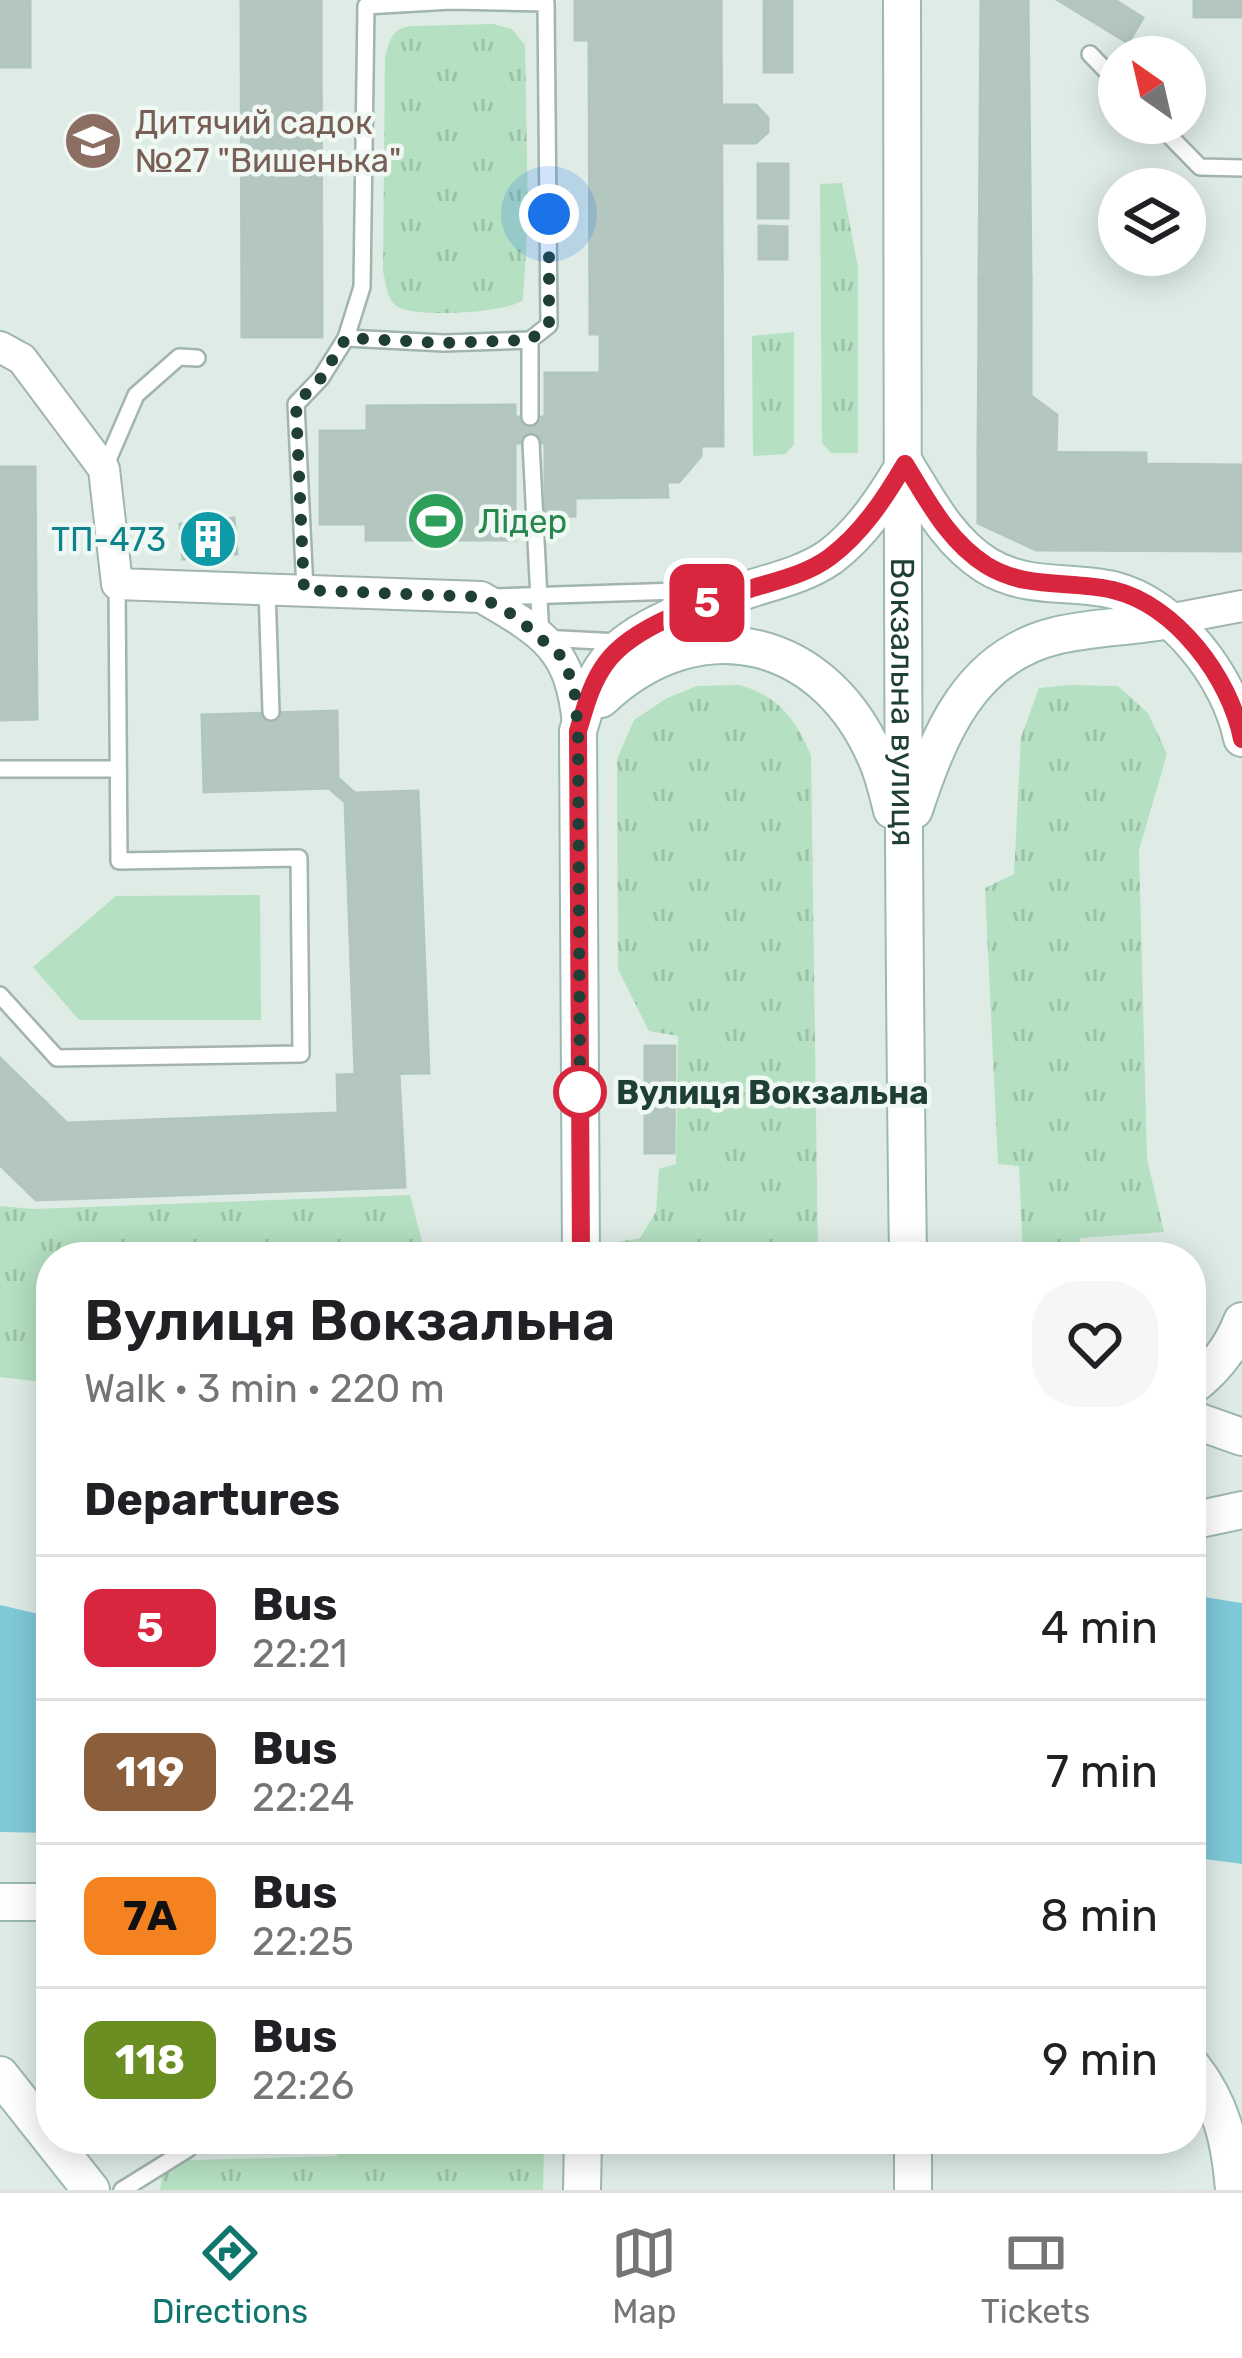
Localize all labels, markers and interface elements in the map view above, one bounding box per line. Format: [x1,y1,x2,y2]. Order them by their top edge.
north arrow [1098,36,1206,144]
map controls [1098,36,1206,276]
place label: Дитячий садок №27 "Вишенька" [135,103,401,180]
school or university icon: Дитячий садок №27 "Вишенька" [62,110,124,172]
button: layers [1098,168,1206,276]
your location [519,184,579,244]
sports icon: Лідер [405,490,467,552]
place label: Лідер [478,502,567,541]
building icon: ТП-473 [177,508,239,570]
place label: ТП-473 [51,520,166,559]
street label: Вокзальна вулиця [883,557,923,847]
line badge: 5 [668,564,746,642]
text: 5 [693,578,721,628]
marker: Вулиця Вокзальна [555,1067,605,1117]
place label: Вулиця Вокзальна [616,1073,929,1112]
button: heart [1032,1281,1158,1407]
text: Вулиця Вокзальна [84,1287,615,1354]
text: Walk · 3 min · 220 m [84,1366,445,1412]
text: Departures [84,1473,340,1526]
text: Bus [252,1578,337,1631]
text: 4 min [1041,1601,1158,1654]
text: 5 [136,1603,164,1653]
text: 22:21 [252,1631,347,1677]
text: Bus [252,1722,337,1775]
text: 7 min [1046,1745,1158,1798]
text: 119 [116,1747,184,1797]
text: 22:24 [252,1775,355,1821]
text: Bus [252,1866,337,1919]
text: 8 min [1040,1889,1158,1942]
text: 7А [123,1891,177,1941]
text: 22:25 [252,1919,354,1965]
text: Bus [252,2010,337,2063]
text: 9 min [1042,2033,1158,2086]
text: 118 [115,2035,185,2085]
text: 22:26 [252,2063,354,2109]
tab: Directions [152,2220,308,2331]
tab: Map [611,2220,677,2331]
tab: Tickets [981,2220,1090,2331]

